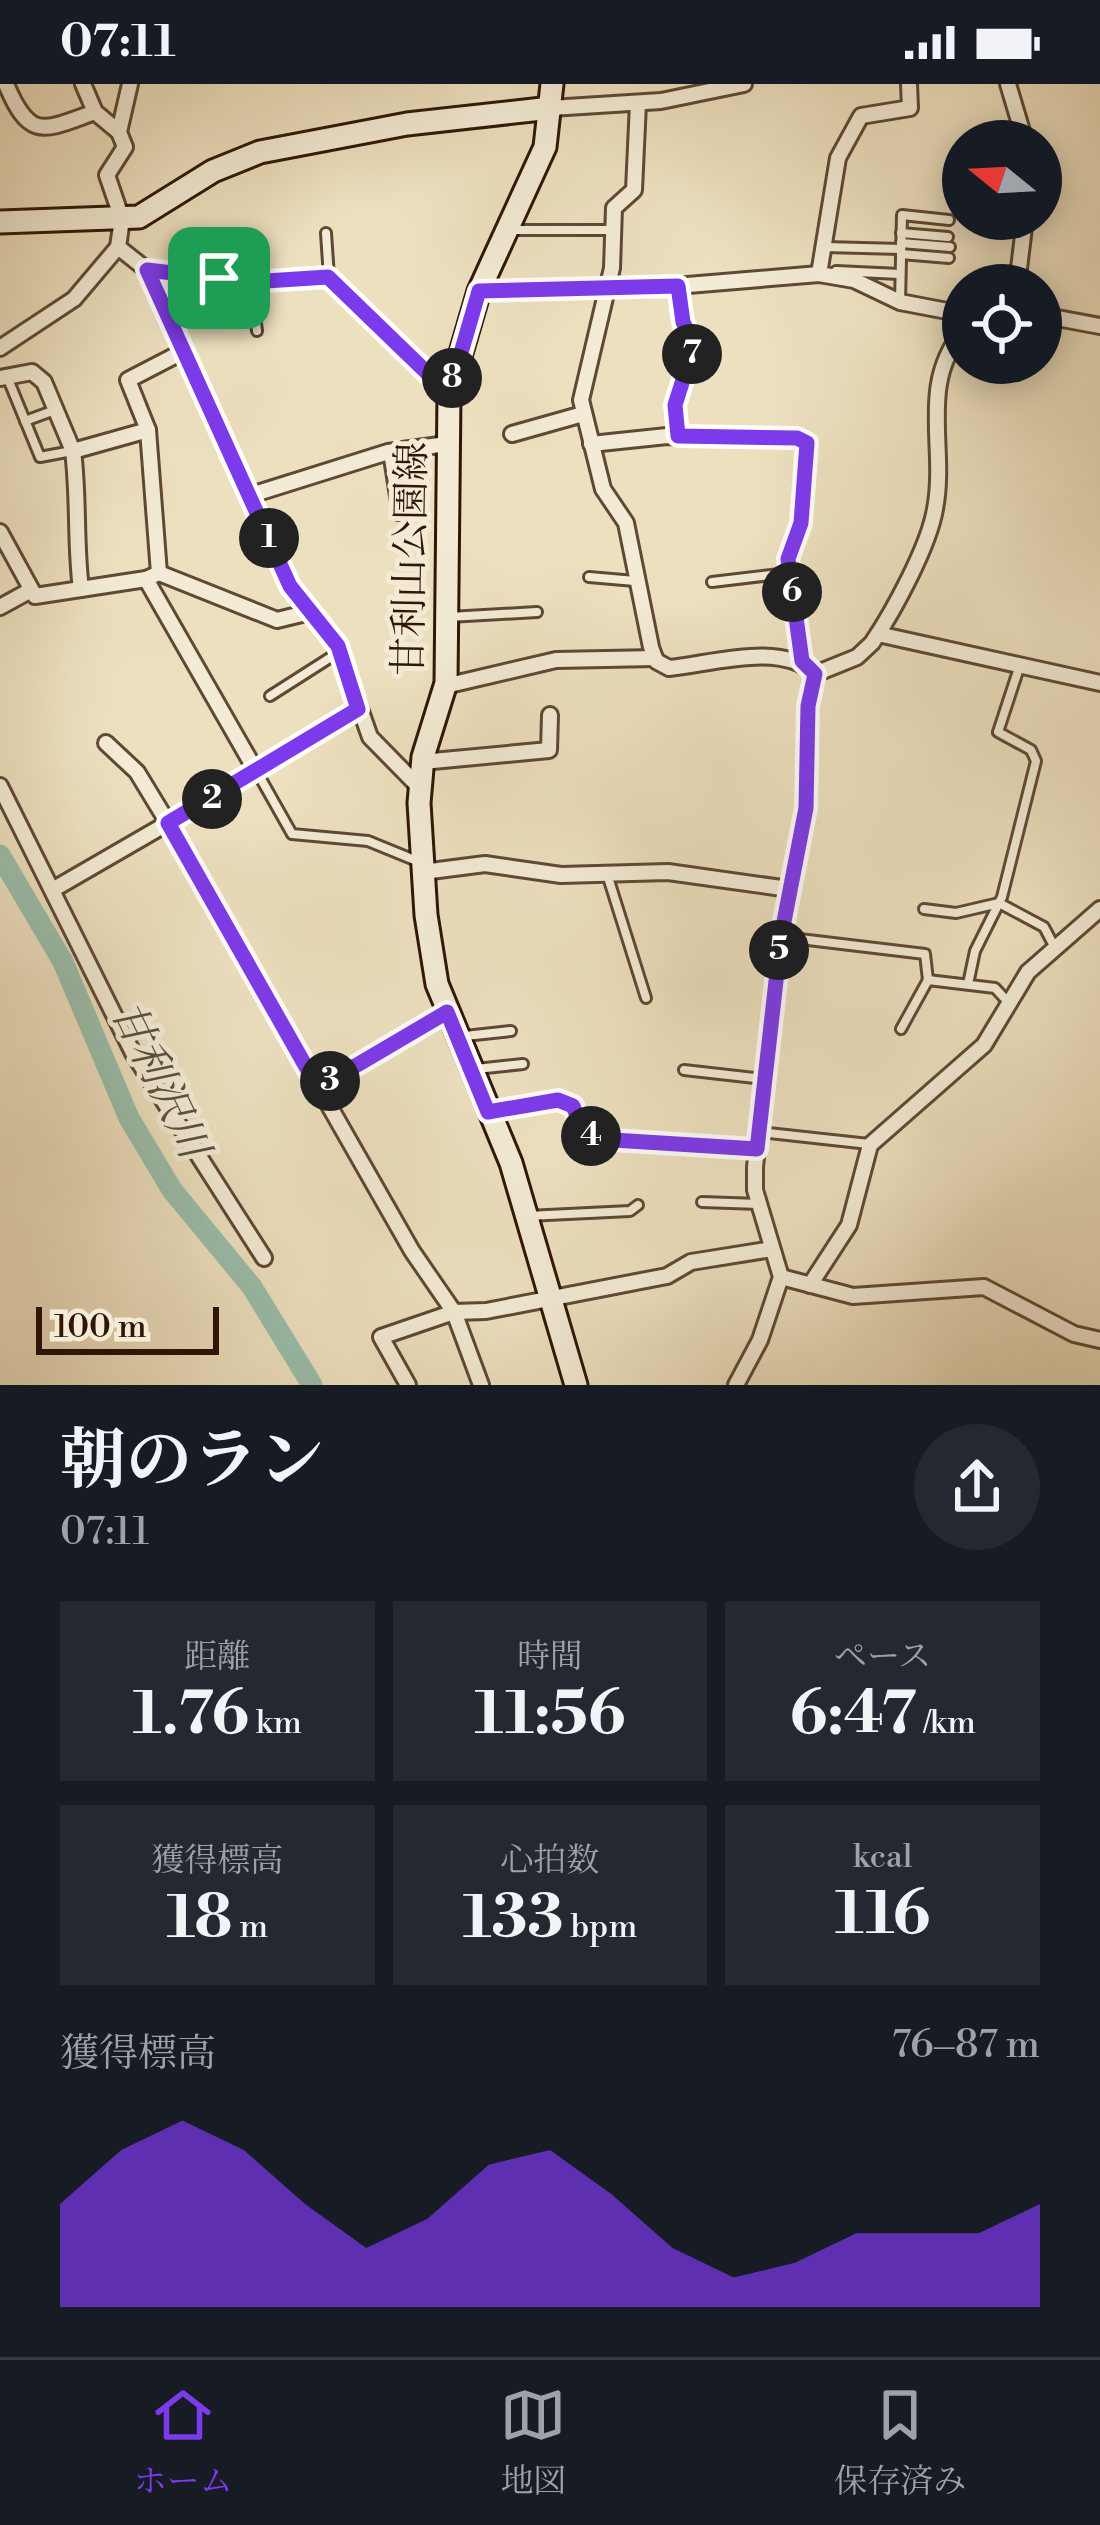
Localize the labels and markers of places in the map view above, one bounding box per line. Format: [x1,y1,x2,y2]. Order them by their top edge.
pin [168,227,270,329]
pin: 7 [662,324,722,384]
pin: 8 [422,348,482,408]
pin: 1 [239,508,299,568]
pin: 6 [762,562,822,622]
pin: 2 [182,769,242,829]
pin: 5 [749,920,809,980]
pin: 3 [300,1051,360,1111]
pin: 4 [561,1106,621,1166]

